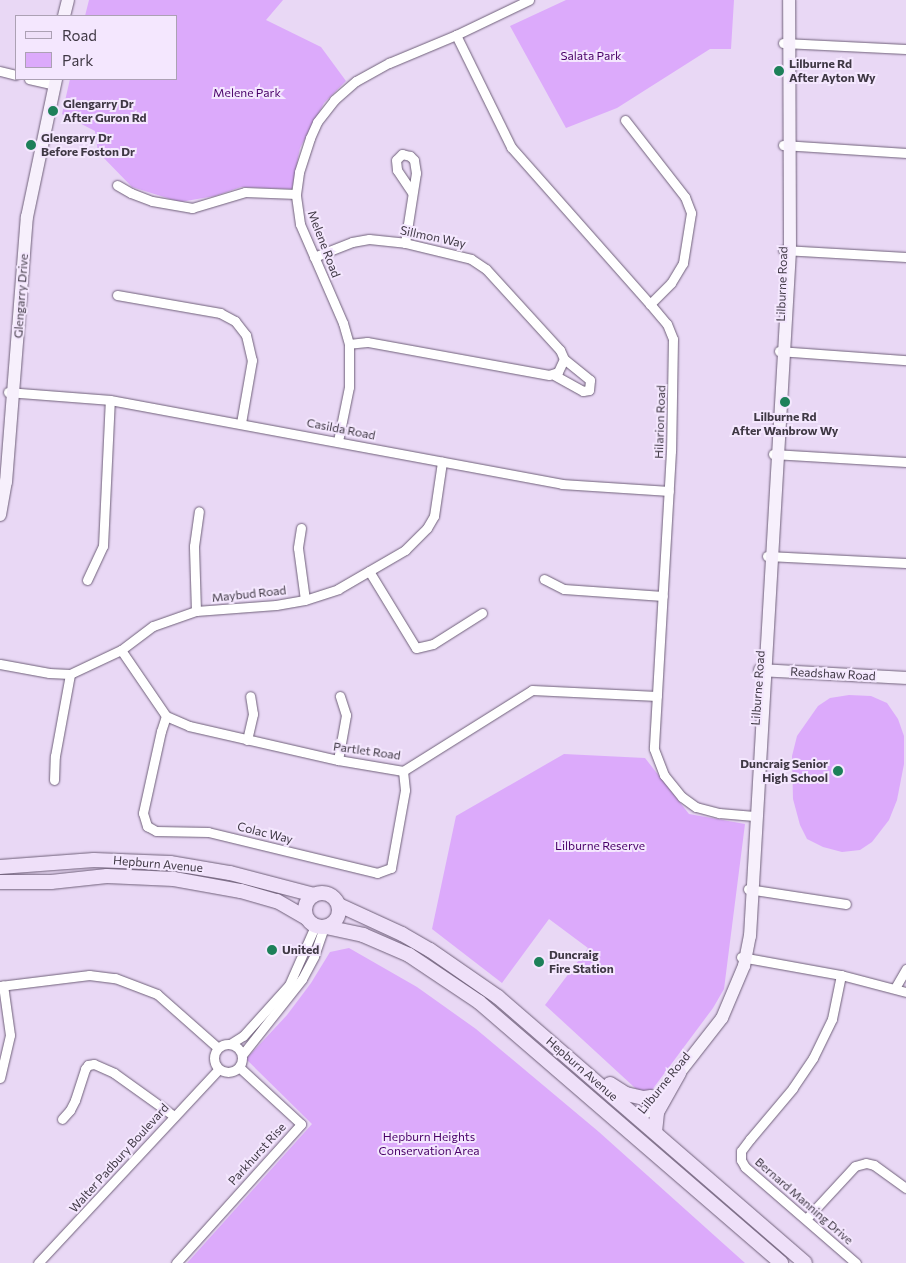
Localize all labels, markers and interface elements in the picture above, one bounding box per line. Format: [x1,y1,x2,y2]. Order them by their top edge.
legend [15,15,178,80]
text: Road [62,26,97,44]
park label: Salata Park [560,49,622,63]
text: Park [62,51,93,69]
place label: Lilburne Rd After Ayton Wy [789,57,876,85]
marker: Lilburne Rd After Ayton Wy [773,65,785,77]
park label: Melene Park [213,86,281,100]
place label: Glengarry Dr After Guron Rd [63,97,147,125]
marker: Glengarry Dr After Guron Rd [47,105,59,117]
place label: Glengarry Dr Before Foston Dr [41,131,135,159]
marker: Glengarry Dr Before Foston Dr [25,139,37,151]
street label: Melene Road [305,208,343,280]
street label: Sillmon Way [399,223,467,251]
street label: Lilburne Road [773,246,791,322]
street label: Glengarry Drive [11,253,31,339]
street label: Hilarion Road [652,385,668,459]
marker: Lilburne Rd After Wanbrow Wy [779,396,791,408]
place label: Lilburne Rd After Wanbrow Wy [732,410,838,438]
street label: Casilda Road [305,415,377,443]
street label: Maybud Road [211,583,287,605]
street label: Lilburne Road [748,650,768,726]
street label: Readshaw Road [790,665,876,683]
street label: Partlet Road [332,739,402,763]
place label: Duncraig Senior High School [740,757,828,785]
marker: Duncraig Senior High School [832,765,844,777]
street label: Colac Way [236,819,294,847]
park label: Lilburne Reserve [555,839,645,853]
street label: Hepburn Avenue [112,853,204,875]
place label: United [282,943,319,957]
marker: United [266,944,278,956]
place label: Duncraig Fire Station [549,948,614,976]
marker: Duncraig Fire Station [533,956,545,968]
street label: Hepburn Avenue [543,1034,621,1104]
street label: Lilburne Road [635,1049,693,1117]
street label: Walter Padbury Boulevard [66,1101,172,1215]
street label: Parkhurst Rise [225,1120,289,1188]
park label: Hepburn Heights Conservation Area [379,1130,479,1158]
street label: Bernard Manning Drive [752,1155,856,1247]

